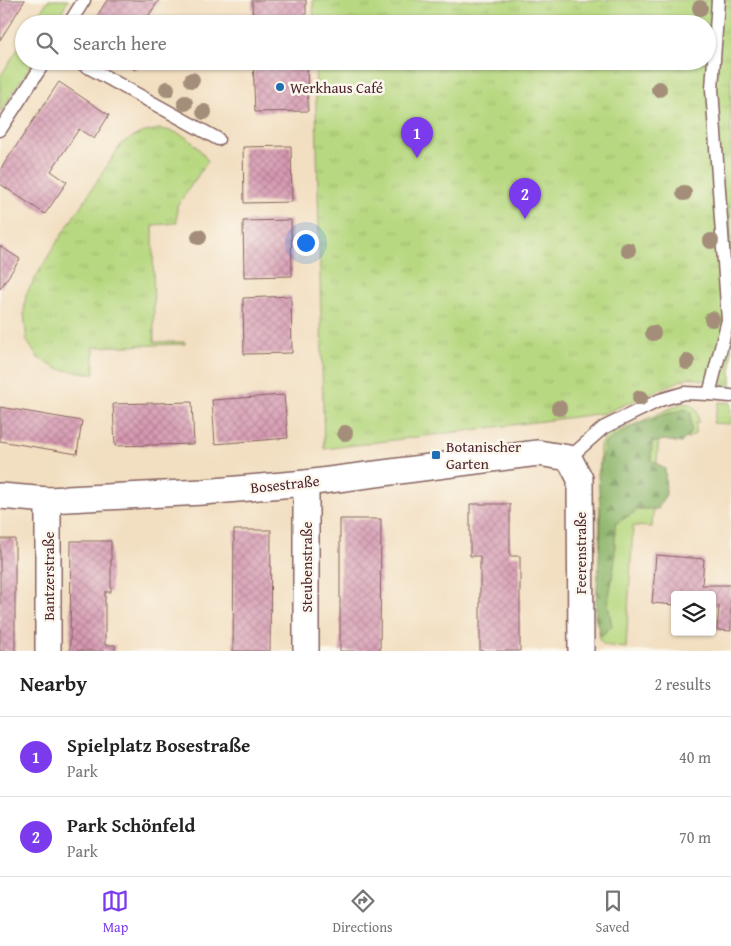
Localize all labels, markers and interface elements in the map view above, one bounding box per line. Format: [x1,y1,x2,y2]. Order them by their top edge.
search box [15,15,716,70]
icon: search [33,29,61,57]
text: Search here [73,29,167,57]
place label: Werkhaus Café [290,77,383,98]
marker: Werkhaus Café [274,81,286,93]
pin: 1 [401,117,433,158]
pin: 2 [509,178,541,219]
your location [293,230,319,256]
place label: Botanischer Garten [446,436,521,474]
marker: Botanischer Garten [430,449,442,461]
street label: Bosestraße [249,470,321,498]
street label: Feerenstraße [570,512,591,594]
street label: Steubenstraße [296,521,317,613]
street label: Bantzerstraße [38,531,59,621]
map controls [671,591,716,636]
button: layers [671,591,716,636]
text: Nearby [20,668,87,699]
text: 2 results [654,672,711,696]
text: Spielplatz Bosestraße [67,731,250,759]
text: 1 [32,745,40,769]
text: 40 m [679,745,711,769]
text: Park [67,759,98,783]
text: Park Schönfeld [67,811,195,839]
text: 2 [32,825,40,849]
text: 70 m [679,825,711,849]
text: Park [67,839,98,863]
tab: Map [101,887,129,937]
tab: Directions [332,887,393,937]
tab: Saved [596,887,630,937]

